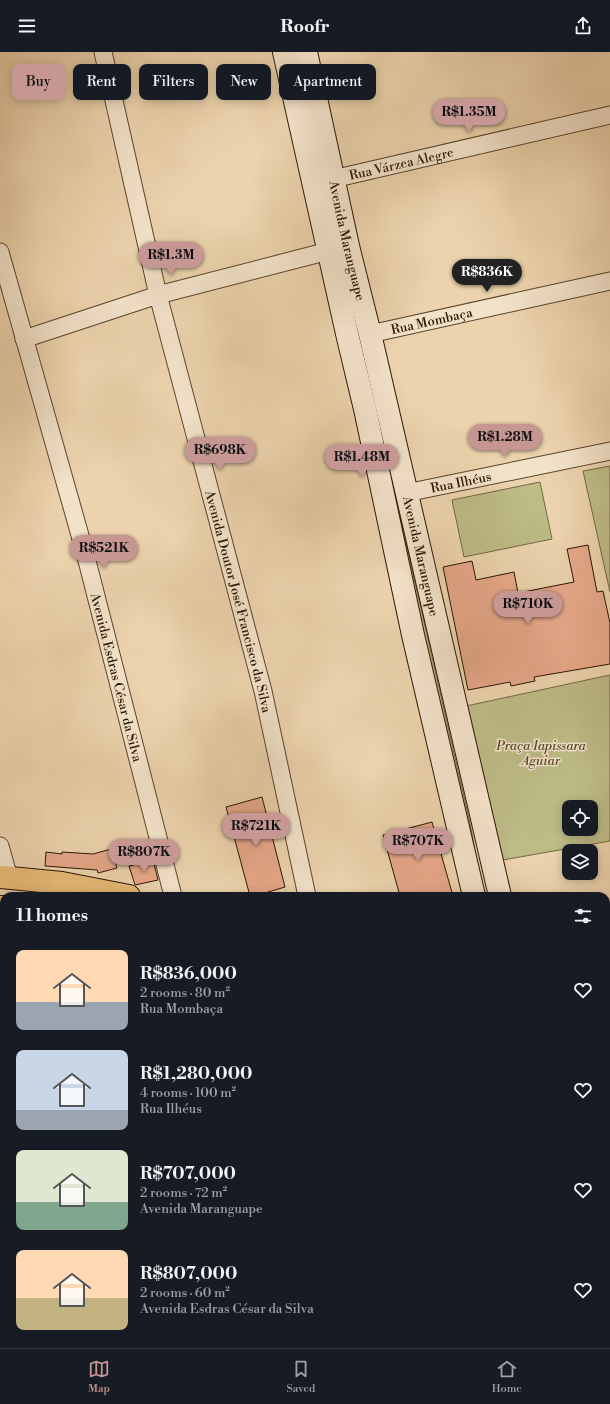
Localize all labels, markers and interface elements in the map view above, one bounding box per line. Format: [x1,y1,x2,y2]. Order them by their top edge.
icon: menu [16,15,38,37]
text: Roofr [280,15,330,38]
icon: share [572,15,594,37]
chip: Buy [12,64,65,100]
chip: Rent [73,64,131,100]
chip: Filters [139,64,208,100]
chip: New [216,64,271,100]
chip: Apartment [279,64,376,100]
pin: R$1.35M [432,99,506,133]
text: R$1.35M [441,104,497,120]
street label: Rua Várzea Alegre [348,144,456,184]
street label: Avenida Maranguape [325,178,368,303]
pin: R$1.3M [138,242,204,276]
text: R$1.3M [147,247,195,263]
pin: R$836K [454,259,520,293]
text: R$836K [461,264,513,280]
street label: Rua Mombaça [389,305,474,338]
pin: R$1.28M [468,424,542,458]
text: R$1.28M [477,429,533,445]
pin: R$698K [187,437,253,471]
text: R$698K [194,442,246,458]
pin: R$1.48M [325,444,399,478]
text: R$1.48M [334,449,390,465]
street label: Rua Ilhéus [429,469,493,497]
street label: Avenida Doutor José Francisco da Silva [201,488,275,715]
street label: Avenida Maranguape [399,494,442,618]
pin: R$521K [71,535,137,569]
text: R$521K [79,540,129,556]
street label: Avenida Esdras César da Silva [86,590,145,764]
pin: R$710K [495,591,561,625]
text: R$710K [502,596,554,612]
park label: Praça Iapissara Aguiar [495,738,587,769]
map controls [562,800,598,880]
button: locate [562,800,598,836]
pin: R$721K [223,813,289,847]
text: R$721K [231,818,281,834]
pin: R$707K [385,828,451,862]
text: R$707K [392,833,444,849]
pin: R$807K [111,839,177,873]
text: R$807K [117,844,171,860]
button: layers [562,844,598,880]
text: 11 homes [16,905,88,927]
icon: filters [572,905,594,927]
text: R$836,000 [140,963,237,985]
icon: home [48,966,96,1014]
icon: heart [572,979,594,1001]
text: 2 rooms · 80 m² [140,985,230,1001]
text: Rua Mombaça [140,1001,223,1017]
text: R$1,280,000 [140,1063,252,1085]
icon: home [48,1066,96,1114]
icon: heart [572,1079,594,1101]
text: 4 rooms · 100 m² [140,1085,236,1101]
text: Rua Ilhéus [140,1101,202,1117]
text: R$707,000 [140,1163,236,1185]
icon: home [48,1166,96,1214]
icon: heart [572,1179,594,1201]
text: 2 rooms · 72 m² [140,1185,227,1201]
text: Avenida Maranguape [140,1201,263,1217]
text: R$807,000 [140,1263,237,1285]
icon: home [48,1266,96,1314]
icon: heart [572,1279,594,1301]
text: 2 rooms · 60 m² [140,1285,230,1301]
text: Avenida Esdras César da Silva [140,1301,314,1317]
tab: Map [88,1358,110,1396]
tab: Saved [286,1358,315,1396]
tab: Home [492,1358,522,1396]

